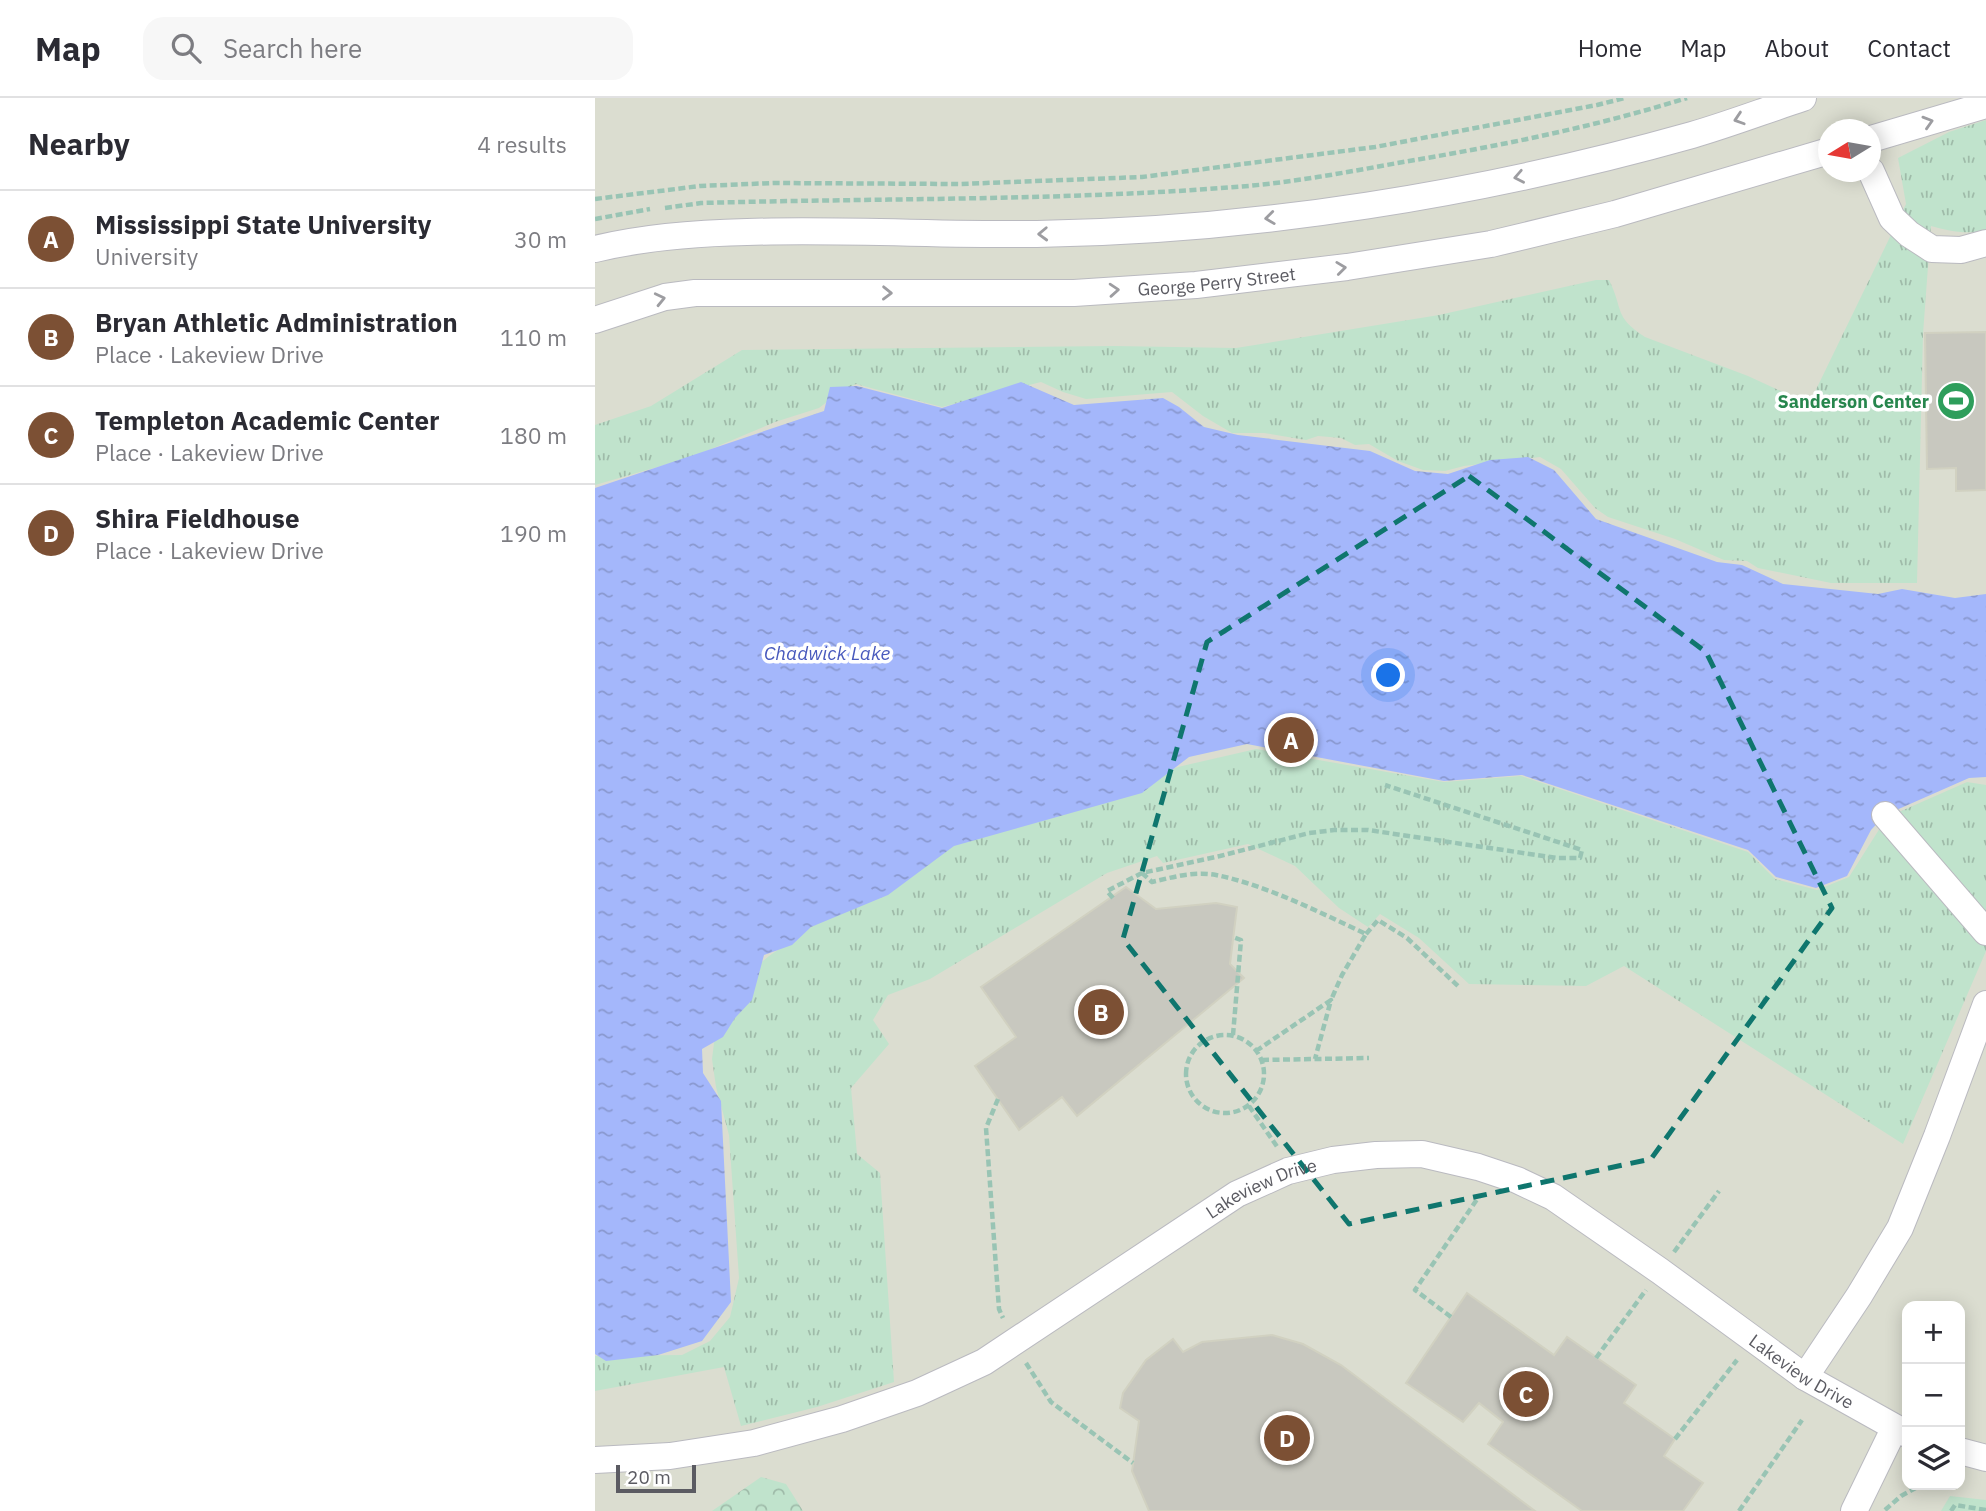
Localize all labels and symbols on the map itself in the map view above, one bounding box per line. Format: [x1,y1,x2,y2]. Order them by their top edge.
one-way arrow [1733,111,1745,126]
one-way arrow [1922,115,1934,130]
north arrow [1818,119,1881,182]
one-way arrow [1513,168,1525,183]
one-way arrow [1264,210,1275,225]
one-way arrow [1037,226,1048,241]
one-way arrow [1335,260,1346,275]
street label: George Perry Street [1137,262,1297,300]
one-way arrow [1109,283,1120,298]
one-way arrow [882,285,893,301]
one-way arrow [654,293,666,307]
sports icon: Sanderson Center [1935,380,1977,422]
place label: Sanderson Center [1777,390,1929,413]
water label: Chadwick Lake [764,641,890,665]
your location [1371,658,1405,692]
pin: A [1268,714,1314,766]
pin: B [1078,986,1124,1038]
street label: Lakeview Drive [1201,1153,1319,1223]
street label: Lakeview Drive [1745,1329,1858,1414]
pin: C [1503,1368,1549,1420]
pin: D [1264,1412,1310,1464]
scale bar [616,1462,697,1494]

